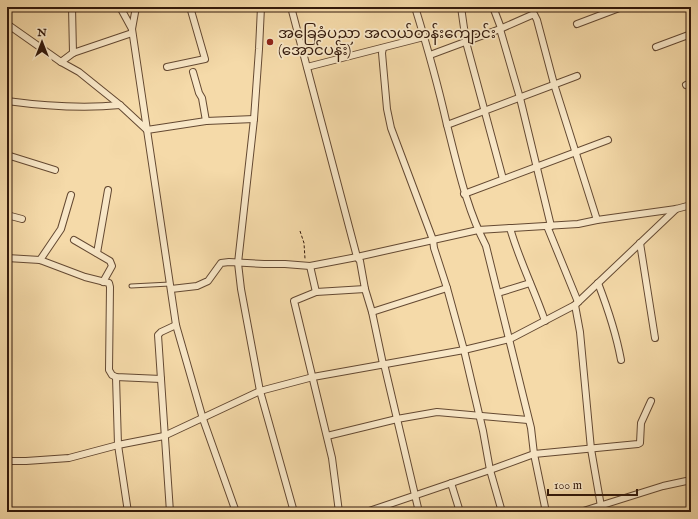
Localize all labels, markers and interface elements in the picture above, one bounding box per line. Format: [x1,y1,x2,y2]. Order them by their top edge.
north arrow [22,22,62,62]
place label: အခြေခံပညာ အလယ်တန်းကျောင်း (အောင်ပန်း) [278,23,496,62]
text: N [36,26,47,40]
marker: အခြေခံပညာ အလယ်တန်းကျောင်း (အောင်ပန်း) [265,37,275,47]
scale bar [548,471,637,497]
text: 100 m [554,478,582,493]

